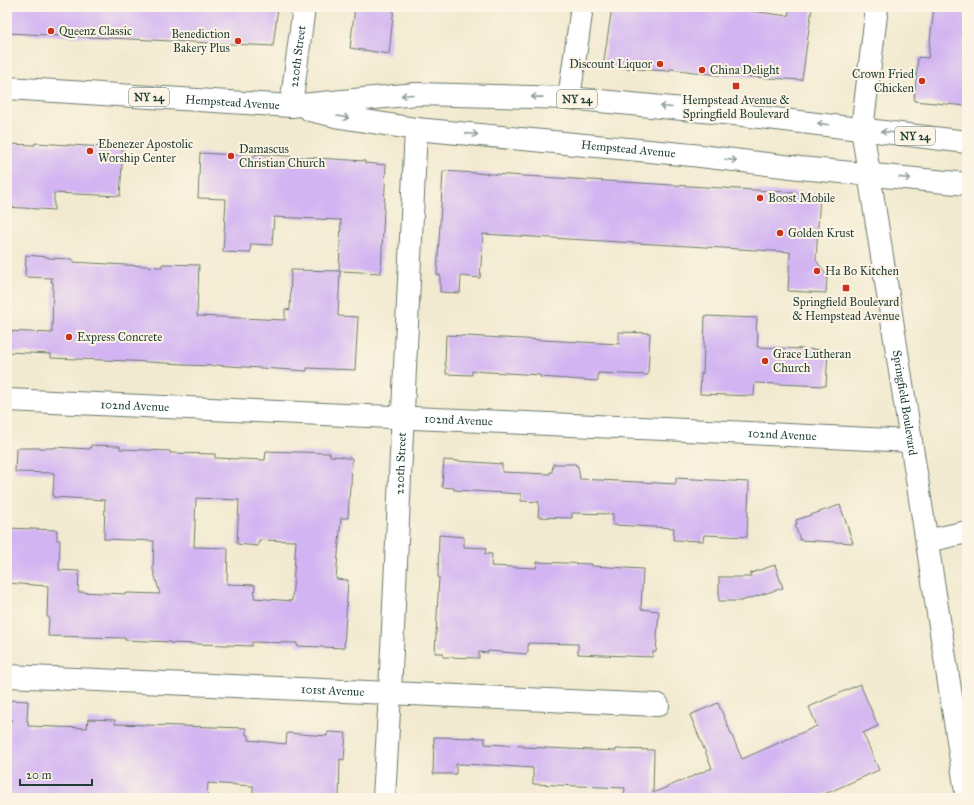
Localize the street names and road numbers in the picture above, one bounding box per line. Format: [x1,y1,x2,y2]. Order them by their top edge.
street label: 220th Street [287,24,309,88]
road number: NY 24 [129,88,169,106]
road number: NY 24 [557,90,597,108]
street label: Hempstead Avenue [185,92,280,112]
road number: NY 24 [895,127,935,145]
street label: Hempstead Avenue [580,138,676,160]
street label: Springfield Boulevard [890,349,920,456]
street label: 102nd Avenue [100,397,170,414]
street label: 102nd Avenue [424,411,493,428]
street label: 102nd Avenue [748,426,817,443]
street label: 220th Street [392,431,409,495]
street label: 101st Avenue [301,682,365,699]

